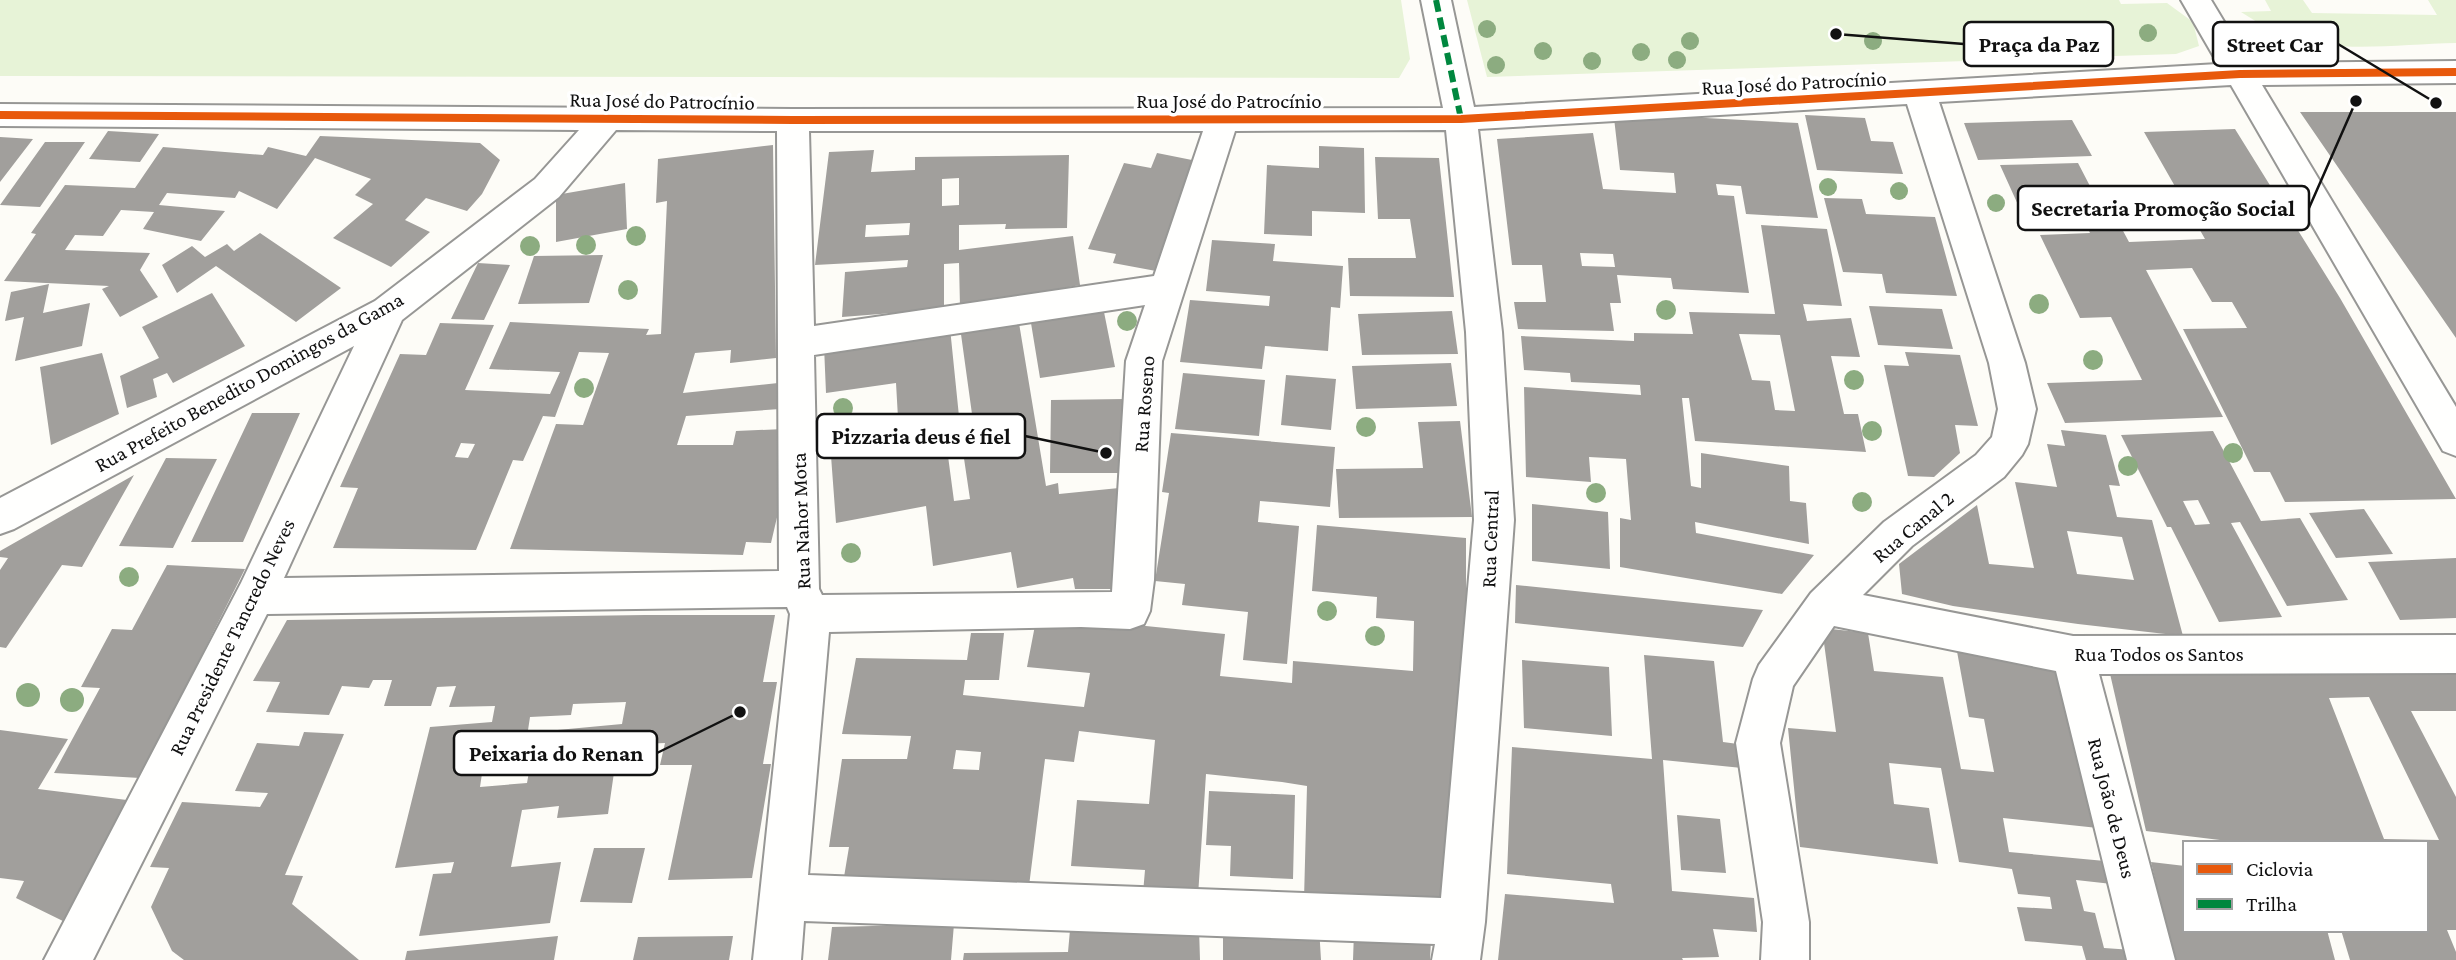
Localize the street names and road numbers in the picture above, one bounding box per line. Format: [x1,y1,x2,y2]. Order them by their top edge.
street label: Rua José do Patrocínio [1701,66,1887,100]
street label: Rua José do Patrocínio [569,87,755,115]
street label: Rua José do Patrocínio [1136,89,1322,113]
street label: Rua Prefeito Benedito Domingos da Gama [91,287,408,477]
street label: Rua Roseno [1129,355,1159,453]
street label: Rua Nahor Mota [787,452,815,590]
street label: Rua Canal 2 [1867,486,1959,568]
street label: Rua Central [1476,490,1504,588]
street label: Rua Presidente Tancredo Neves [164,515,300,759]
street label: Rua Todos os Santos [2074,642,2244,666]
street label: Rua João de Deus [2083,735,2141,881]

